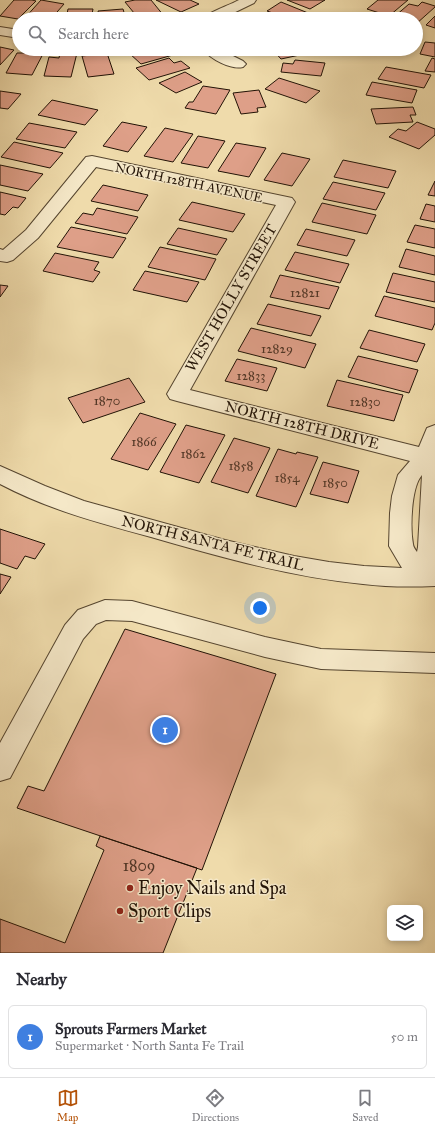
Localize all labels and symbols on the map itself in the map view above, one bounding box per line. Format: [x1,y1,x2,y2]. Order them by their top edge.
street label: NORTH 128TH AVENUE [113,159,264,206]
street label: WEST HOLLY STREET [181,221,281,375]
house number: 12821 [290,285,320,301]
house number: 12829 [261,341,293,357]
house number: 12833 [237,368,265,384]
house number: 1870 [94,393,120,409]
house number: 12830 [349,394,381,410]
street label: NORTH 128TH DRIVE [223,397,381,453]
house number: 1866 [131,434,157,450]
house number: 1862 [180,446,206,462]
house number: 1858 [228,458,254,474]
house number: 1854 [275,470,300,486]
house number: 1850 [322,475,348,491]
street label: NORTH SANTA FE TRAIL [120,512,306,574]
your location [250,598,270,618]
pin: 1 [152,715,178,745]
house number: 1809 [123,856,155,875]
place label: Enjoy Nails and Spa [138,877,287,899]
marker: Enjoy Nails and Spa [125,883,135,893]
place label: Sport Clips [128,900,211,922]
marker: Sport Clips [115,906,125,916]

